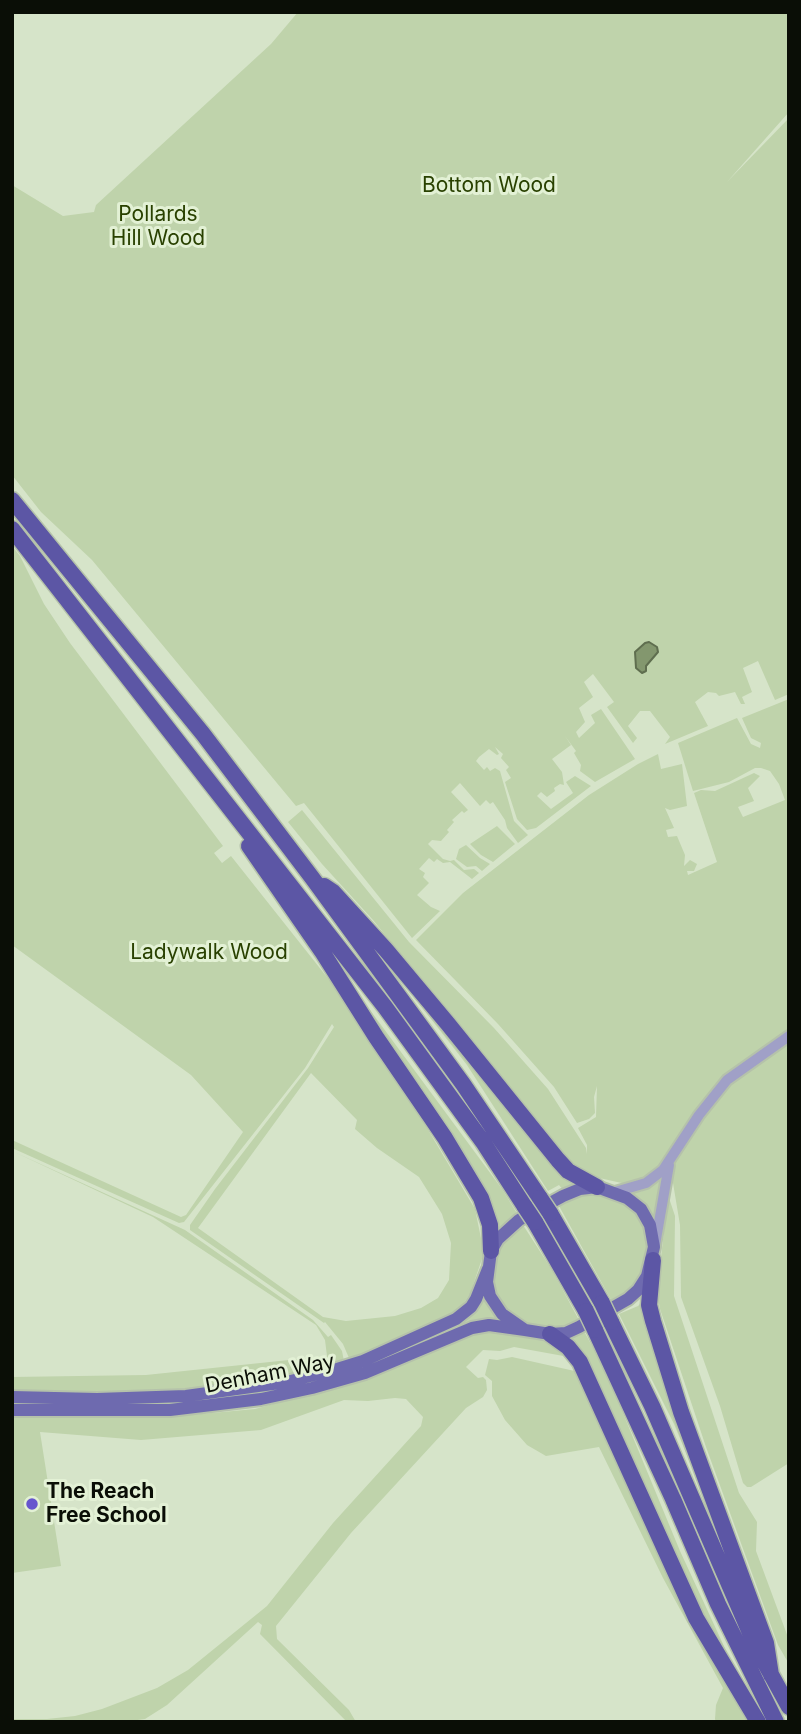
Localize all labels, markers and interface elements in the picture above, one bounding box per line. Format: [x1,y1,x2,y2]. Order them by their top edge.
park label: Bottom Wood [422,173,556,199]
park label: Pollards Hill Wood [111,202,205,252]
park label: Ladywalk Wood [130,940,288,966]
street label: Denham Way [203,1349,337,1399]
place label: The Reach Free School [46,1479,167,1529]
marker: The Reach Free School [24,1496,40,1512]

